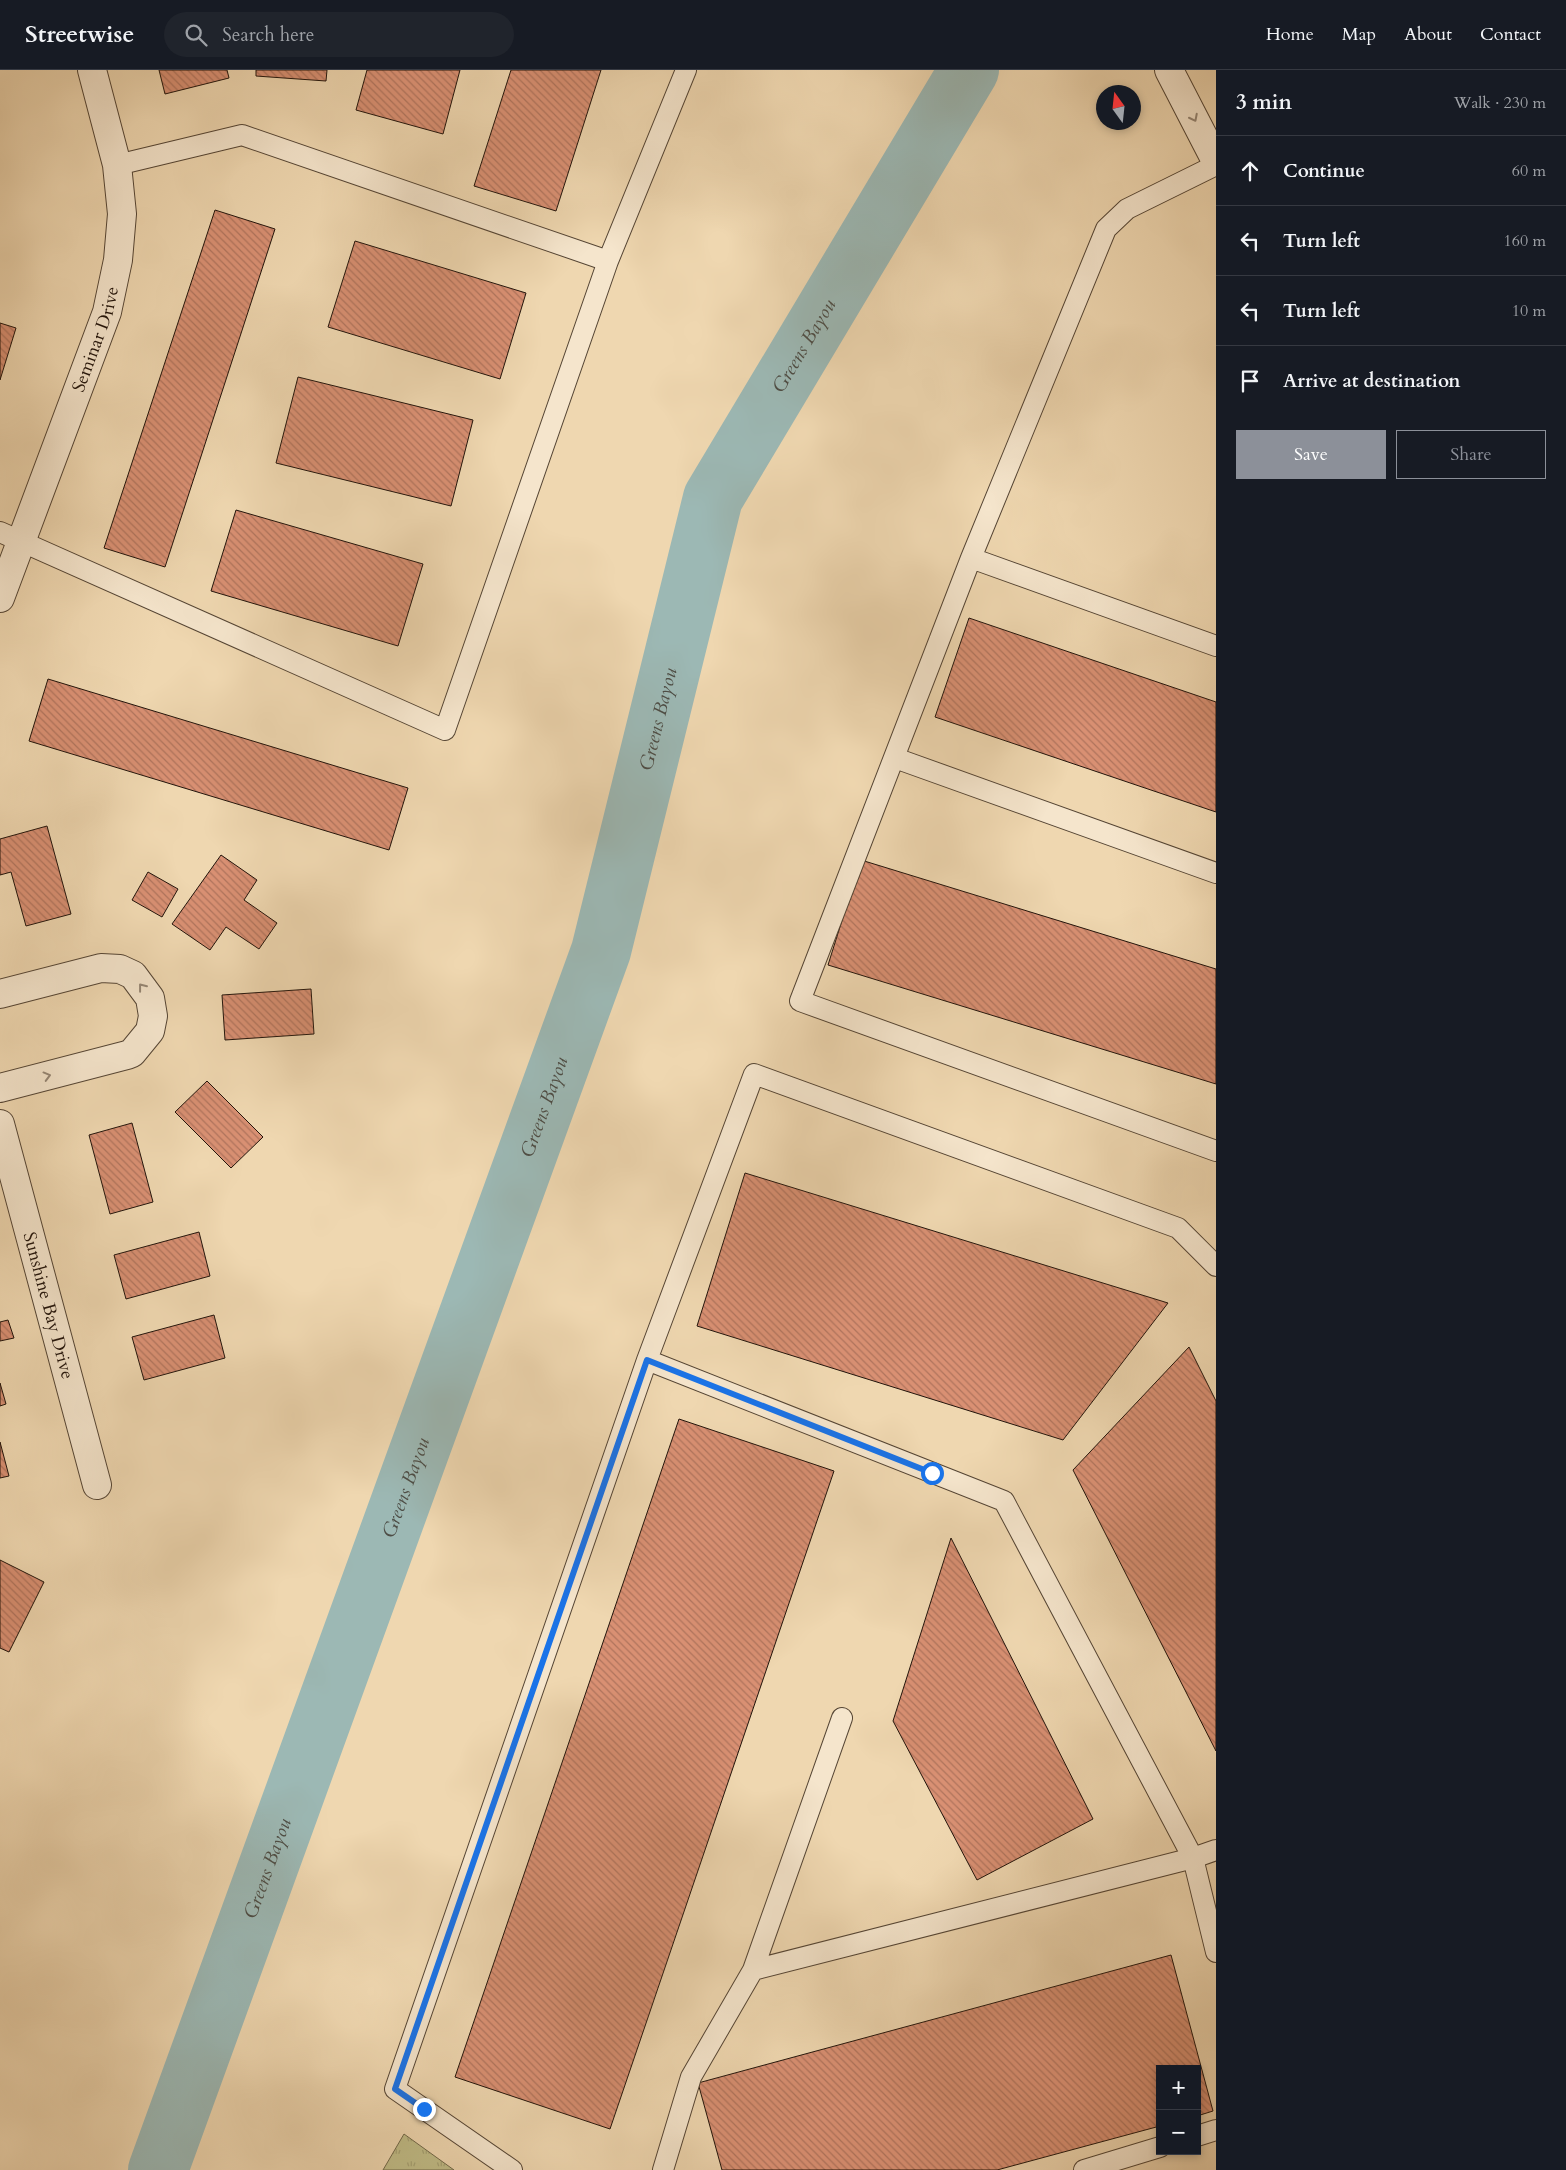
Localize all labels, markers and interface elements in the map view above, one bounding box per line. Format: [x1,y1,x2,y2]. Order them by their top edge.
search box [164,12,514,57]
text: Streetwise [25,18,134,51]
icon: search [182,21,210,49]
text: Search here [222,22,314,48]
text: Home [1266,22,1314,47]
text: Map [1342,22,1376,47]
text: About [1404,22,1452,47]
text: Contact [1480,22,1541,47]
north arrow [1096,85,1141,130]
text: 3 min [1236,88,1292,117]
text: Walk · 230 m [1454,92,1546,114]
one-way arrow [1188,113,1198,122]
icon: ahead [1236,157,1264,185]
text: Continue [1283,158,1365,184]
text: 60 m [1512,160,1546,182]
icon: left [1236,227,1264,255]
text: Turn left [1283,228,1360,254]
text: 160 m [1504,230,1546,252]
street label: Seminar Drive [66,284,125,396]
water label: Greens Bayou [766,294,842,398]
icon: left [1236,297,1264,325]
text: Turn left [1283,298,1360,324]
text: 10 m [1512,300,1546,322]
icon: arrive [1236,367,1264,395]
text: Arrive at destination [1283,368,1460,394]
button: Save [1236,430,1386,479]
button: Share [1396,430,1546,479]
water label: Greens Bayou [633,665,684,773]
one-way arrow [139,984,148,993]
water label: Greens Bayou [514,1053,575,1161]
one-way arrow [43,1071,52,1082]
street label: Sunshine Bay Drive [17,1229,80,1382]
water label: Greens Bayou [376,1434,436,1541]
route start [921,1462,944,1485]
water label: Greens Bayou [237,1814,298,1922]
map controls [1156,2065,1201,2155]
button: + [1156,2065,1201,2110]
route end [413,2098,436,2121]
button: − [1156,2110,1201,2155]

